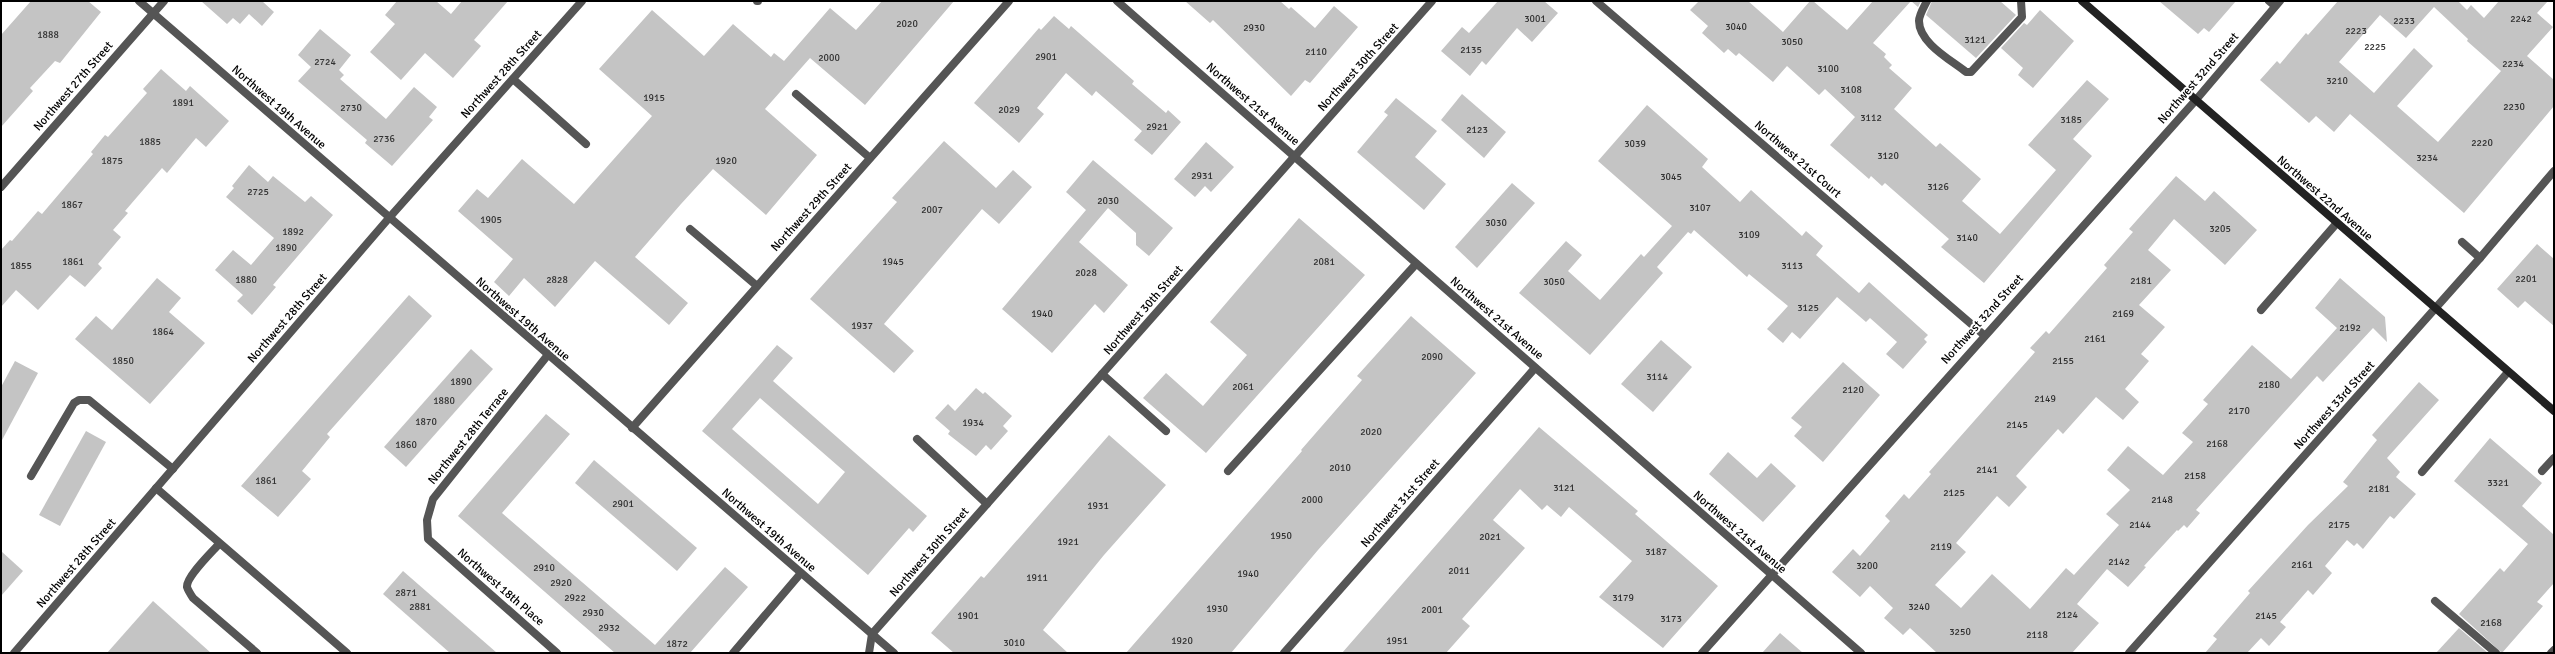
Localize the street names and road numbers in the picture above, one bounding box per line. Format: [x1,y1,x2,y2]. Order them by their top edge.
street label: Northwest 30th Street [1315,20,1402,115]
street label: Northwest 28th Street [458,27,545,122]
street label: Northwest 32nd Street [2155,30,2242,127]
street label: Northwest 27th Street [30,38,116,134]
street label: Northwest 21st Avenue [1203,60,1302,149]
street label: Northwest 19th Avenue [228,62,329,152]
street label: Northwest 21st Court [1751,118,1844,201]
street label: Northwest 22nd Avenue [2274,153,2376,244]
street label: Northwest 29th Street [768,160,855,255]
street label: Northwest 30th Street [1100,262,1186,358]
street label: Northwest 28th Street [244,270,330,366]
street label: Northwest 32nd Street [1938,271,2027,367]
street label: Northwest 19th Avenue [472,274,573,364]
street label: Northwest 21st Avenue [1447,274,1546,363]
street label: Northwest 33rd Street [2291,358,2378,453]
street label: Northwest 28th Terrace [425,385,512,488]
street label: Northwest 31st Street [1358,456,1443,551]
street label: Northwest 19th Avenue [718,485,819,575]
street label: Northwest 21st Avenue [1690,488,1789,577]
street label: Northwest 30th Street [886,504,972,600]
street label: Northwest 28th Street [33,515,119,611]
street label: Northwest 18th Place [454,545,547,629]

